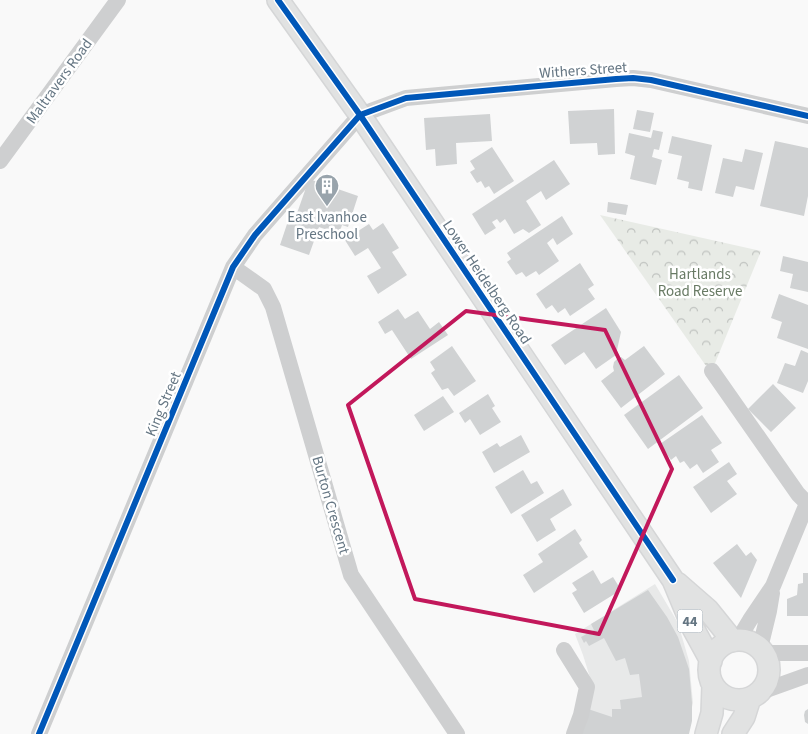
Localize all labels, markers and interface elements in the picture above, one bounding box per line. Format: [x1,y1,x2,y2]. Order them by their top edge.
street label: Maltravers Road [21,34,98,128]
street label: Withers Street [538,57,628,84]
building icon: East Ivanhoe Preschool [314,173,340,207]
place label: East Ivanhoe Preschool [287,207,367,245]
street label: Lower Heidelberg Road [437,216,536,349]
park label: Hartlands Road Reserve [658,264,742,302]
street label: King Street [140,368,187,440]
street label: Burton Crescent [307,454,355,557]
road number: 44 [678,610,702,632]

